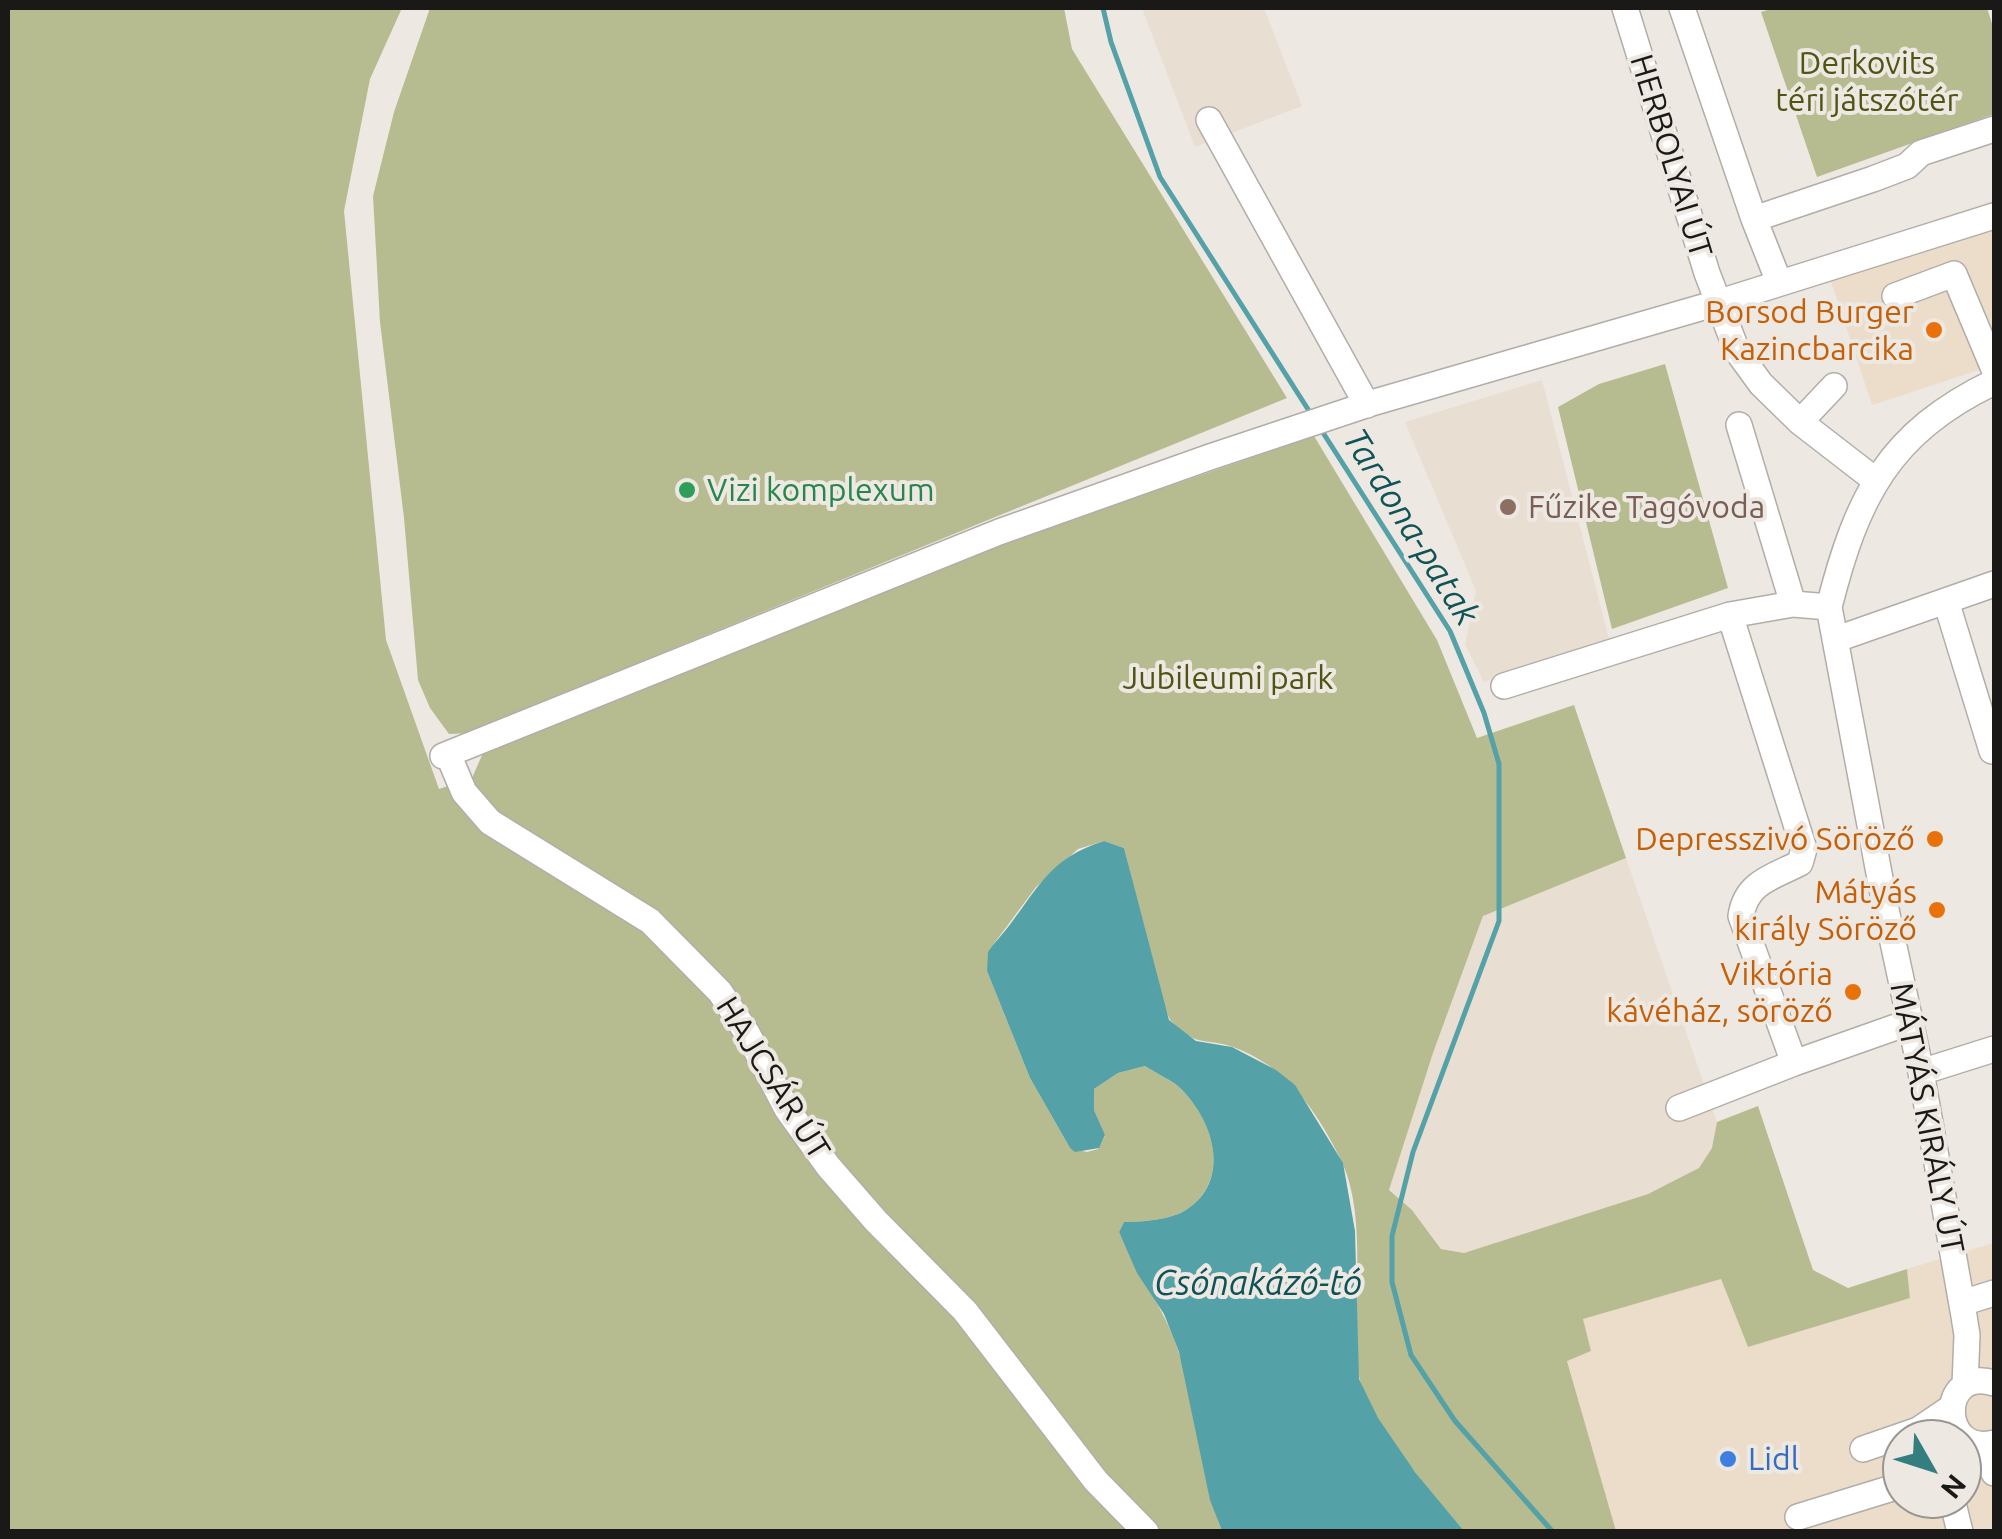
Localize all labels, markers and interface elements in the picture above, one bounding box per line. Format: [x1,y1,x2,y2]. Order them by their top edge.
park label: Derkovits téri játszótér [1775,44,1959,119]
street label: HERBOLYAI ÚT [1622,50,1720,262]
place label: Borsod Burger Kazincbarcika [1705,293,1914,368]
marker: Borsod Burger Kazincbarcika [1923,319,1945,341]
water label: Tardona-patak [1334,421,1488,633]
place label: Vizi komplexum [707,471,935,509]
marker: Vizi komplexum [676,479,698,501]
place label: Fűzike Tagóvoda [1528,488,1765,526]
marker: Fűzike Tagóvoda [1497,496,1519,518]
park label: Jubileumi park [1122,659,1334,697]
place label: Depresszivó Söröző [1635,820,1915,858]
marker: Depresszivó Söröző [1924,828,1946,850]
place label: Mátyás király Söröző [1734,873,1917,948]
marker: Mátyás király Söröző [1926,899,1948,921]
place label: Viktória kávéház, söröző [1606,955,1833,1030]
street label: MÁTYÁS KIRÁLY ÚT [1882,979,1972,1257]
marker: Viktória kávéház, söröző [1842,981,1864,1003]
street label: HAJCSÁR ÚT [708,990,838,1166]
water label: Csónakázó-tó [1154,1262,1362,1304]
north arrow [1882,1419,1982,1519]
place label: Lidl [1748,1440,1799,1478]
marker: Lidl [1717,1448,1739,1470]
text: N [1936,1469,1973,1505]

